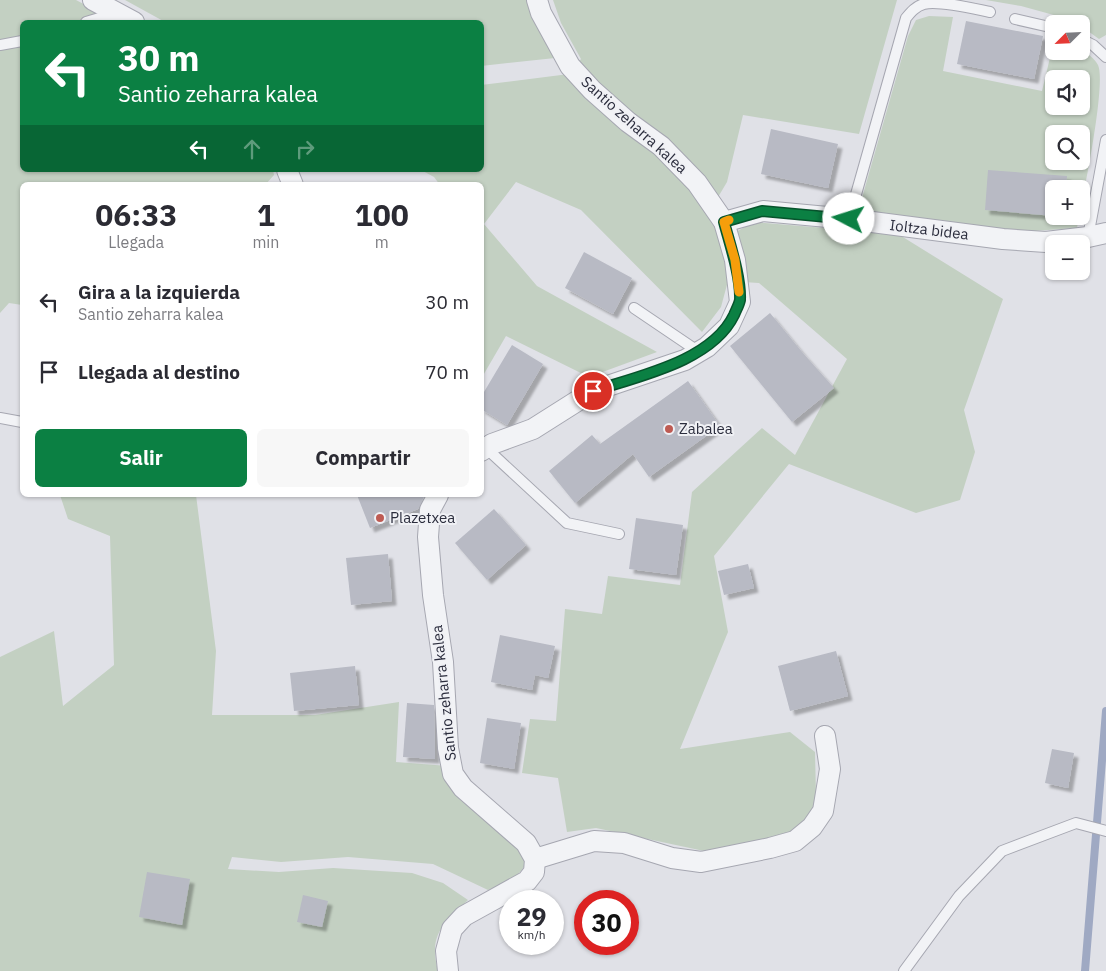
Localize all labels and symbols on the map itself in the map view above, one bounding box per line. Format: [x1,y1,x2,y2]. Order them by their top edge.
north arrow [1045,15,1090,60]
street label: Santio zeharra kalea [577,72,691,177]
position arrow [822,192,874,244]
street label: Ioltza bidea [888,215,970,244]
pin [572,370,614,412]
place label: Zabalea [679,419,733,438]
marker: Zabalea [663,423,675,435]
place label: Plazetxea [390,508,455,527]
marker: Plazetxea [374,512,386,524]
street label: Santio zeharra kalea [427,624,460,762]
speed limit sign: 30 [574,890,639,955]

